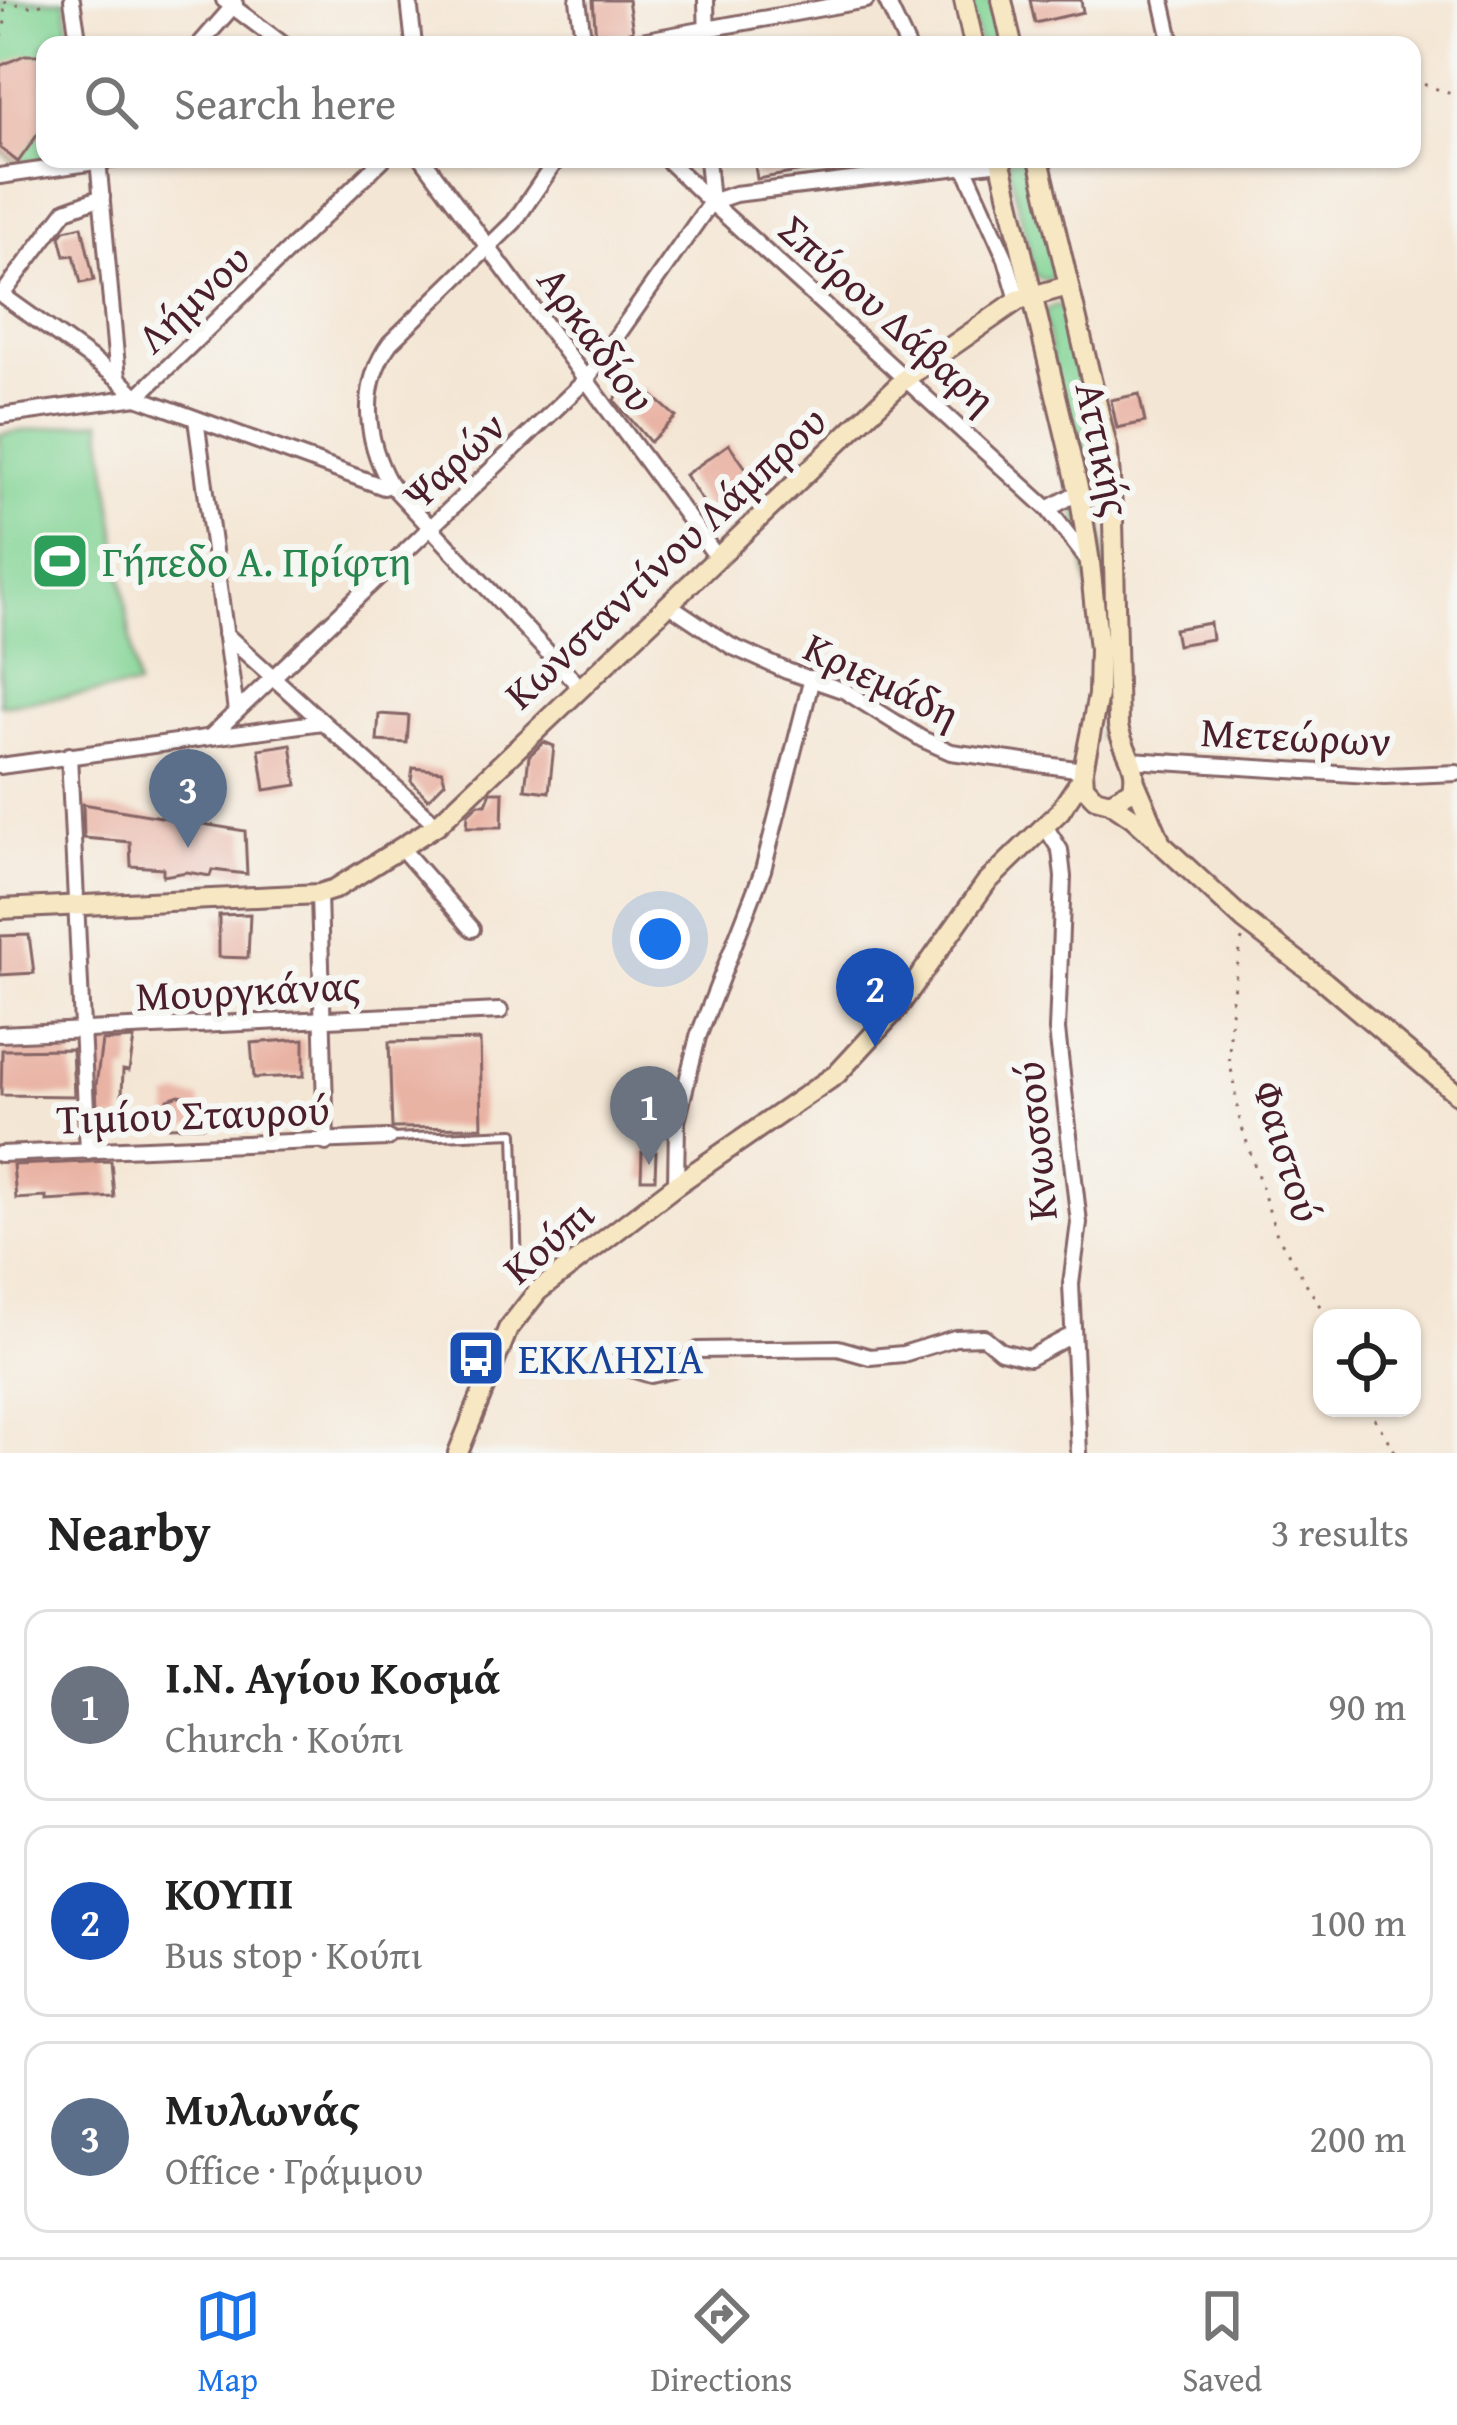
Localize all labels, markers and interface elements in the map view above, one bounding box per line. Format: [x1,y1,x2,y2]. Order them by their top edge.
search box [36,36,1421,168]
icon: search [78,69,144,135]
text: Search here [174,70,396,135]
street label: Σπύρου Δάβαρη [766,199,1011,428]
street label: Λήμνου [122,229,263,366]
street label: Αρκαδίου [524,253,671,424]
street label: Αττικής [1061,376,1148,522]
street label: Κωνσταντίνου Λάμπρου [490,391,839,723]
street label: Ψαρών [388,396,519,524]
sports icon: Γήπεδο Α. Πρίφτη [29,530,91,592]
place label: Γήπεδο Α. Πρίφτη [102,530,411,591]
street label: Κριεμάδη [794,616,970,743]
street label: Μετεώρων [1199,700,1393,771]
pin: 3 [149,749,227,848]
your location [630,909,690,969]
pin: 2 [836,948,914,1047]
street label: Μουργκάνας [134,953,362,1026]
street label: Κνωσσού [997,1059,1072,1223]
pin: 1 [610,1066,688,1165]
street label: Φαιστού [1238,1072,1339,1229]
street label: Τιμίου Σταυρού [55,1078,331,1149]
street label: Κούπι [489,1184,607,1298]
map controls [1313,1309,1421,1417]
button: locate [1313,1309,1421,1417]
bus stop icon: ΕΚΚΛΗΣΙΑ [445,1327,507,1389]
place label: ΕΚΚΛΗΣΙΑ [518,1327,704,1388]
text: Nearby [48,1494,211,1569]
text: 3 results [1271,1503,1409,1560]
text: Ι.Ν. Αγίου Κοσμά [165,1644,501,1709]
text: 1 [80,1677,100,1734]
text: 90 m [1328,1677,1406,1734]
text: Church · Κούπι [165,1709,403,1766]
text: ΚΟΥΠΙ [165,1860,293,1925]
text: 2 [80,1893,100,1950]
text: 100 m [1309,1893,1406,1950]
text: Bus stop · Κούπι [165,1925,422,1982]
text: Μυλωνάς [165,2076,360,2141]
text: 3 [80,2109,100,2166]
text: 200 m [1309,2109,1406,2166]
text: Office · Γράμμου [165,2141,423,2198]
tab: Map [195,2283,261,2403]
tab: Directions [651,2283,792,2403]
tab: Saved [1182,2283,1262,2403]

